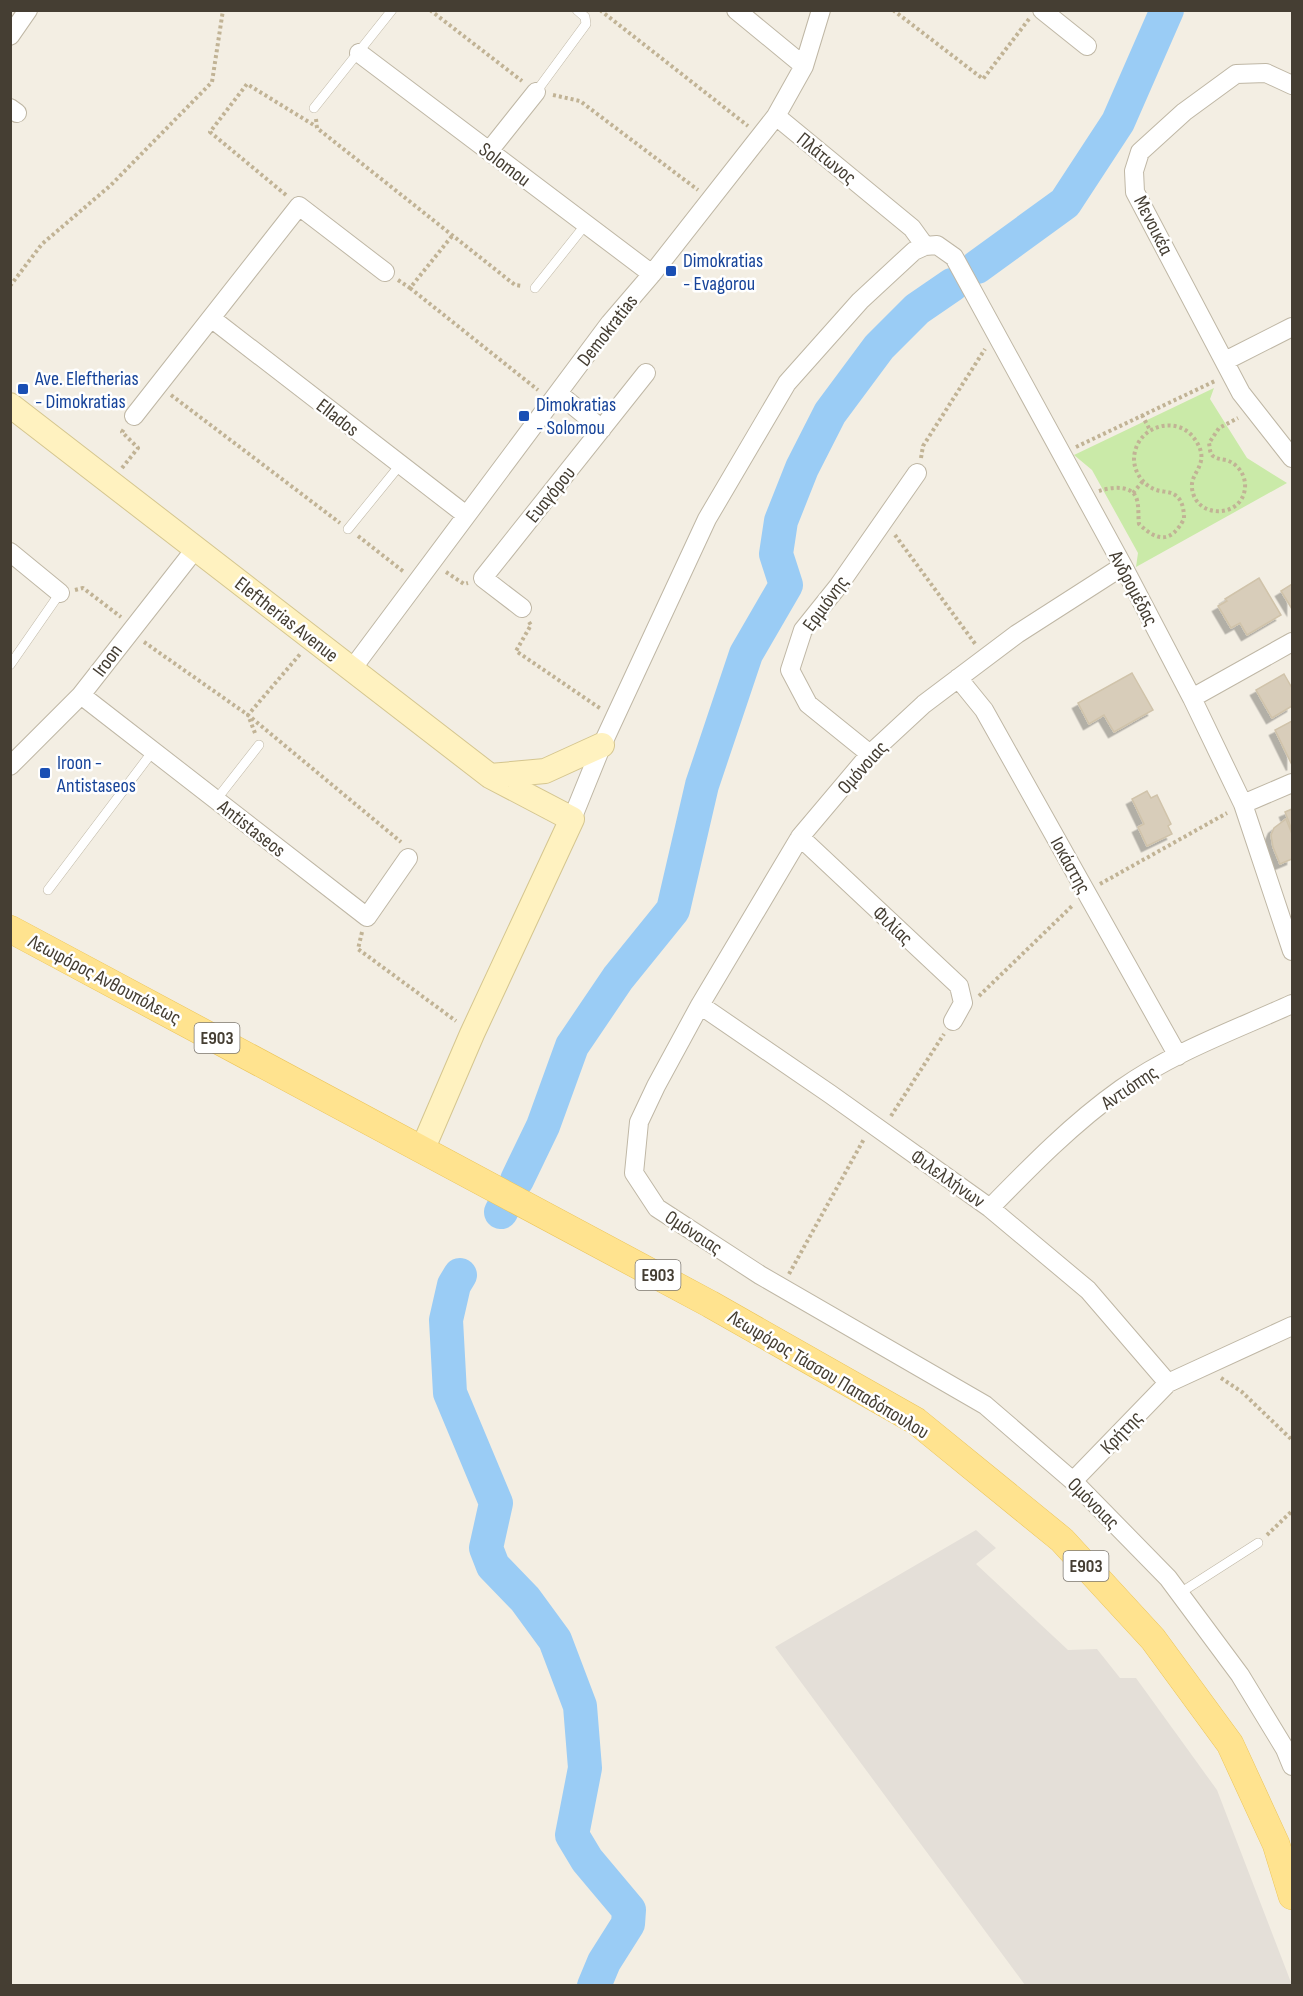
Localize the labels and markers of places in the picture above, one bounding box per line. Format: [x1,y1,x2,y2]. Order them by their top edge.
place label: Dimokratias - Evagorou [683,249,763,296]
marker: Dimokratias - Evagorou [664,264,678,278]
place label: Ave. Eleftherias - Dimokratias [34,367,139,414]
marker: Ave. Eleftherias - Dimokratias [16,382,30,396]
place label: Dimokratias - Solomou [536,393,616,440]
marker: Dimokratias - Solomou [517,409,531,423]
place label: Iroon - Antistaseos [56,751,136,798]
marker: Iroon - Antistaseos [38,766,52,780]

